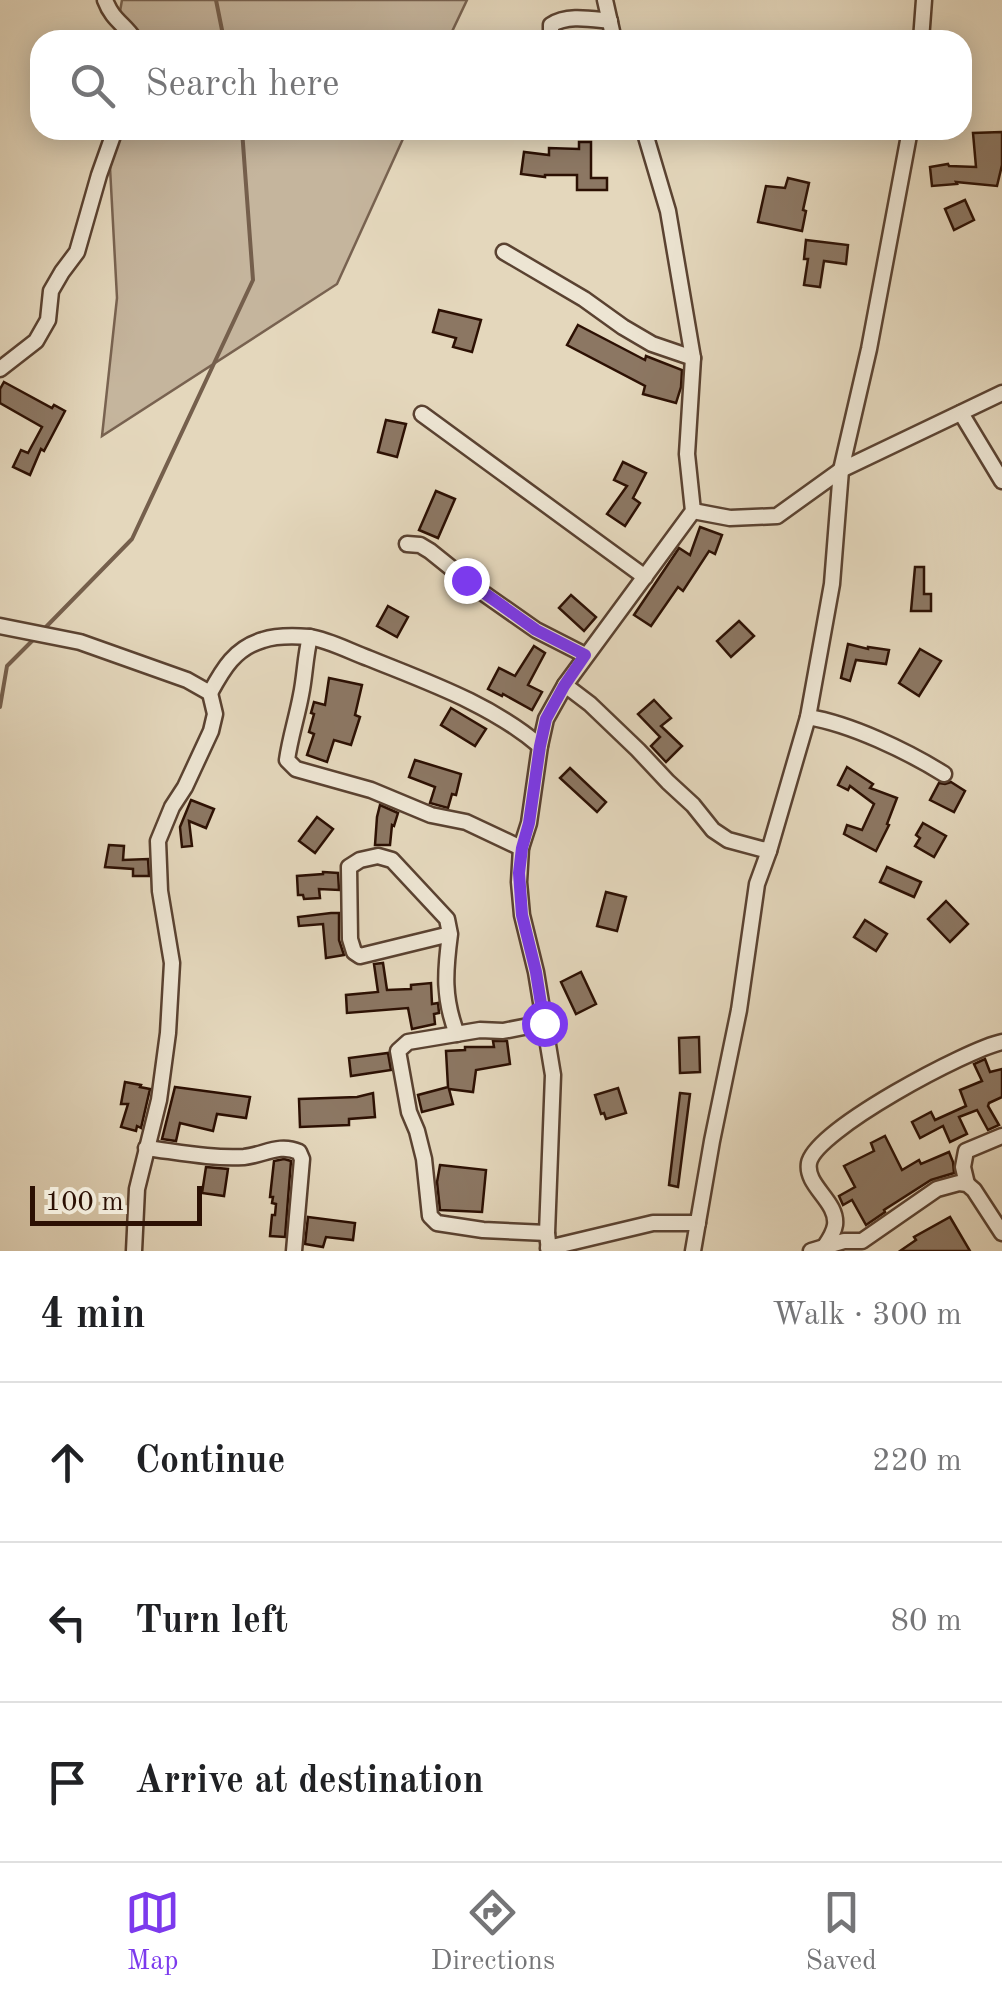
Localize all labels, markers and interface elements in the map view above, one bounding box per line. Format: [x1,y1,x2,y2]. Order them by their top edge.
search box [30,30,972,140]
icon: search [65,58,120,113]
text: Search here [145,66,340,104]
route end [444,558,490,604]
route start [522,1001,568,1047]
scale bar [30,1181,202,1226]
text: 100 m [45,1189,124,1217]
text: 4 min [40,1295,146,1337]
text: Walk · 300 m [772,1300,962,1332]
icon: ahead [40,1435,95,1490]
text: Continue [135,1443,285,1481]
text: 220 m [872,1446,962,1478]
icon: left [40,1595,95,1650]
text: Turn left [135,1603,288,1641]
text: 80 m [891,1606,962,1638]
icon: arrive [40,1755,95,1810]
text: Arrive at destination [135,1763,484,1801]
tab: Map [125,1885,180,1980]
tab: Directions [431,1885,555,1980]
tab: Saved [805,1885,877,1980]

